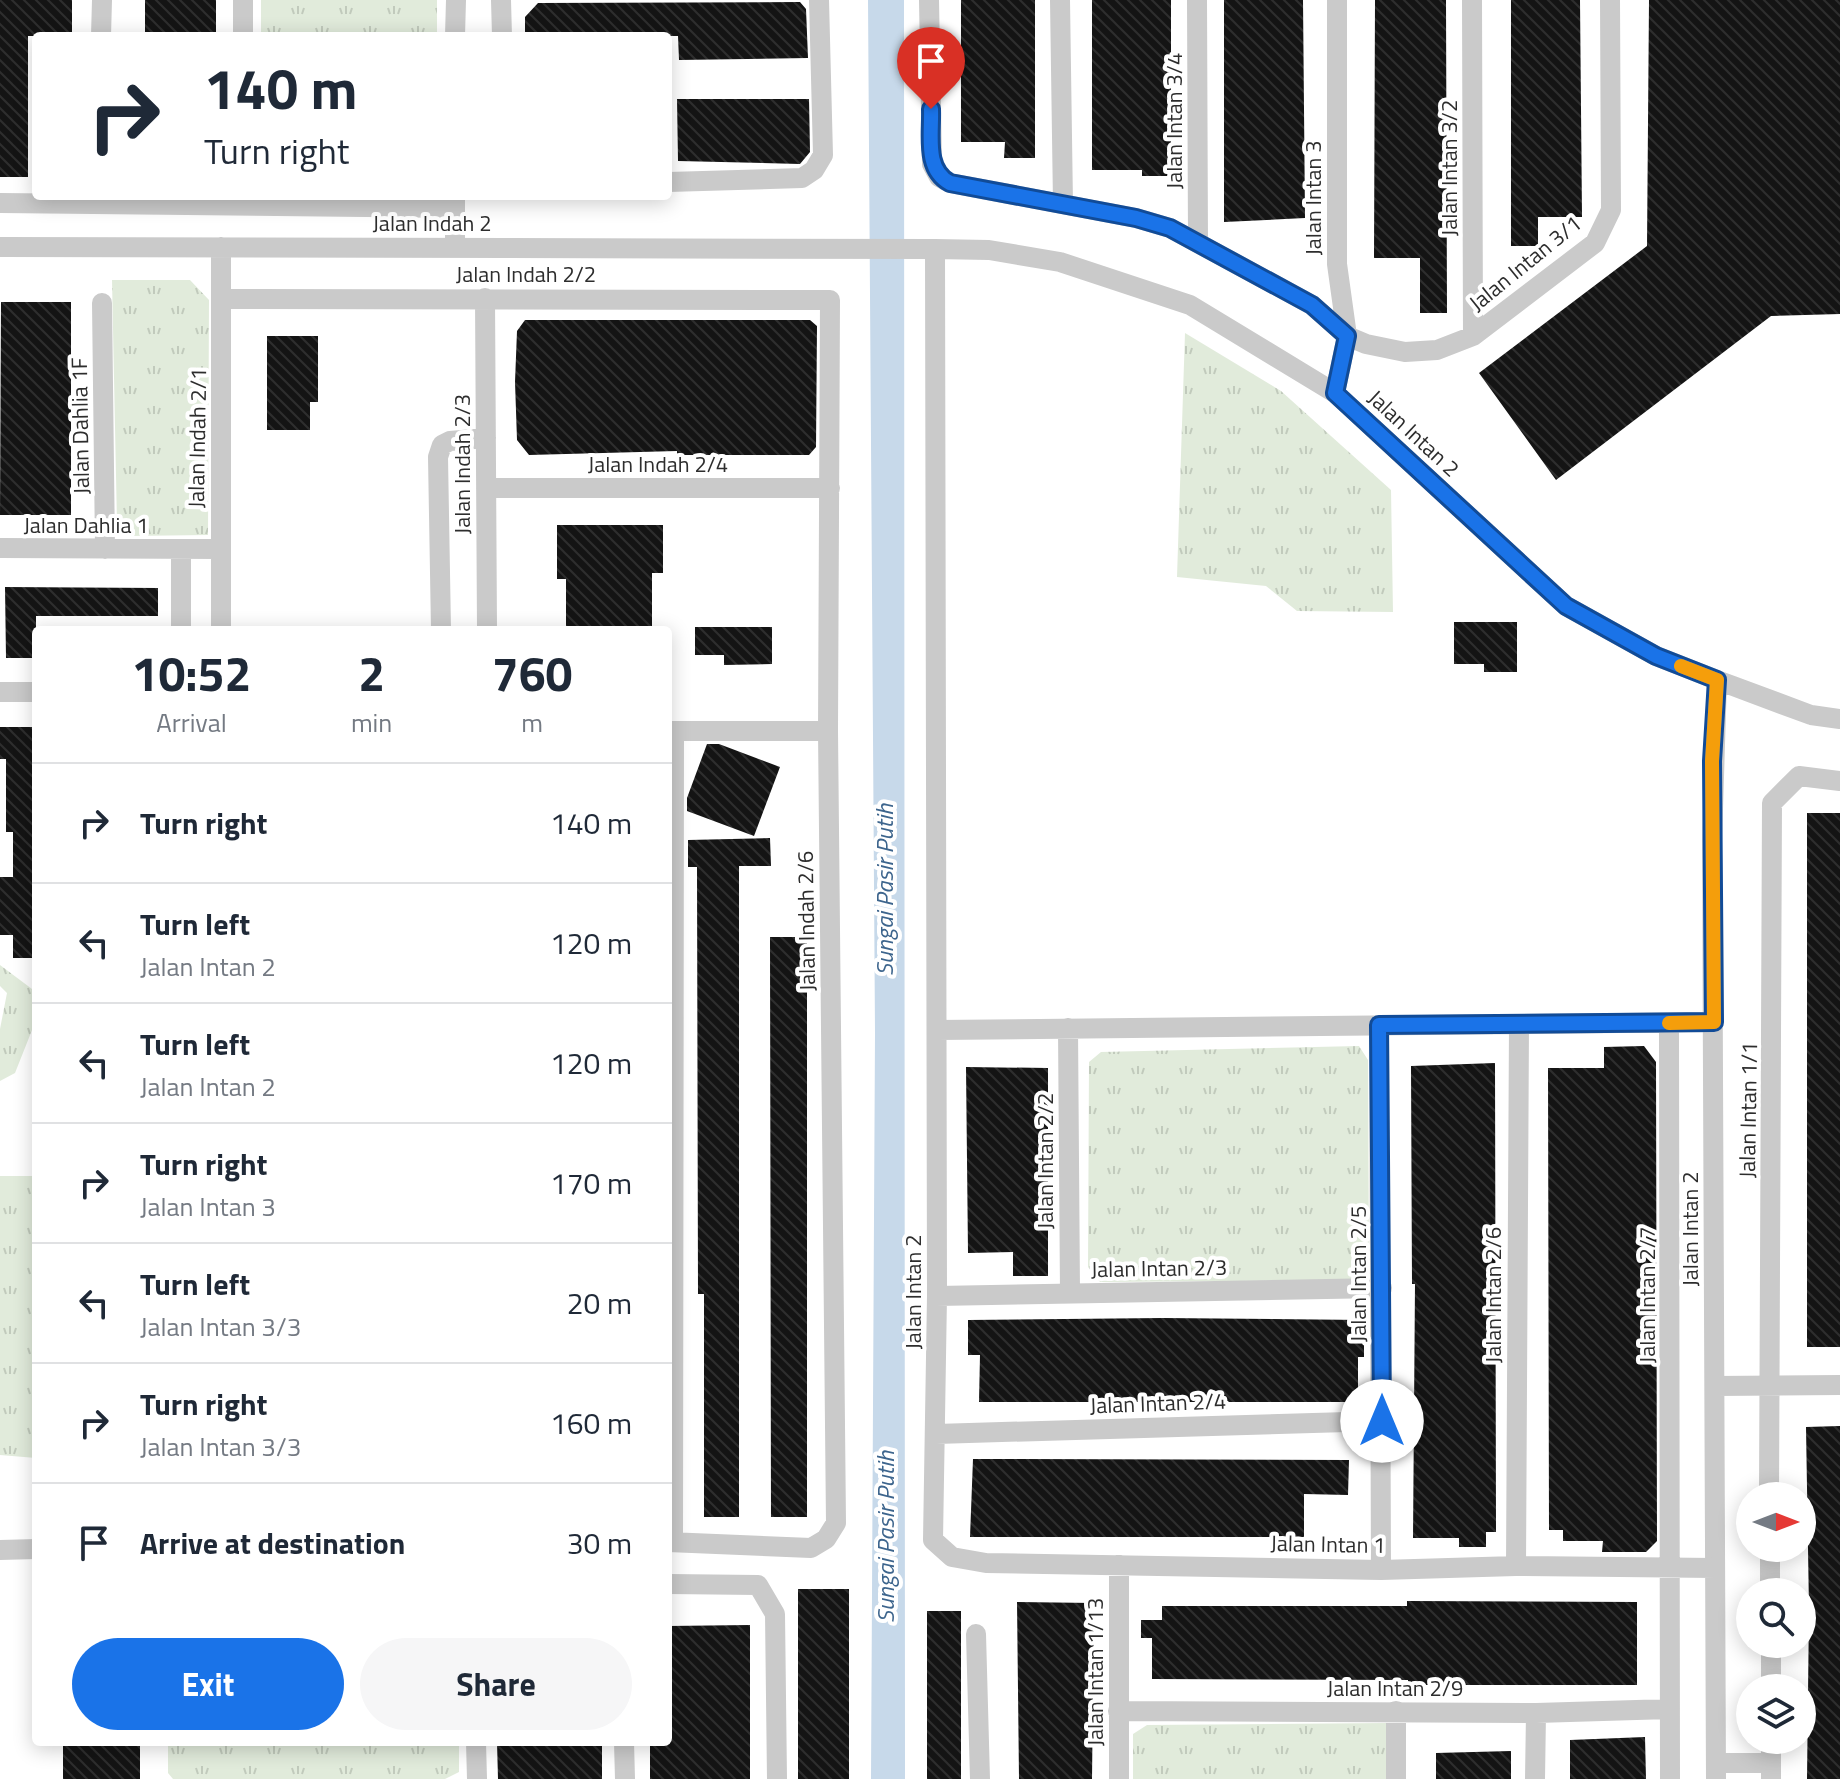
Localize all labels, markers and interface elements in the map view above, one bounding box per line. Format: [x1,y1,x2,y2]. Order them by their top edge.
pin [897,27,965,109]
icon: arrive [909,39,953,83]
text: 140 m [204,46,357,131]
street label: Jalan Intan 3/4 [1157,53,1191,189]
icon: right [72,64,176,168]
street label: Jalan Intan 3/2 [1432,100,1466,236]
text: Turn right [204,123,349,178]
street label: Jalan Intan 3 [1296,140,1330,256]
street label: Jalan Indah 2 [373,206,492,240]
street label: Jalan Intan 3/1 [1461,207,1589,319]
street label: Jalan Indah 2/2 [456,257,596,291]
street label: Jalan Dahlia 1F [62,357,98,495]
street label: Jalan Indah 2/1 [179,368,215,508]
street label: Jalan Intan 2 [1360,381,1468,485]
street label: Jalan Indah 2/3 [445,394,479,534]
street label: Jalan Indah 2/4 [588,447,728,481]
street label: Jalan Dahlia 1 [23,508,149,542]
text: 10:52 [132,637,251,710]
text: 2 [358,637,385,710]
text: 760 [492,637,572,710]
text: Arrival [156,703,227,742]
text: min [351,703,392,742]
text: m [521,703,543,742]
text: Turn right [140,800,268,846]
text: 140 m [550,800,632,846]
icon: right [72,801,116,845]
water label: Sungai Pasir Putih [866,803,902,976]
street label: Jalan Indah 2/6 [788,851,824,991]
text: Turn left [140,901,250,947]
text: 120 m [550,920,632,966]
icon: left [72,921,116,965]
text: Jalan Intan 2 [140,947,276,986]
text: Turn left [140,1021,250,1067]
text: 120 m [550,1040,632,1086]
icon: left [72,1041,116,1085]
street label: Jalan Intan 1/1 [1730,1042,1766,1178]
text: Jalan Intan 2 [140,1067,276,1106]
street label: Jalan Intan 2/2 [1028,1093,1062,1229]
text: Turn right [140,1141,268,1187]
text: 170 m [550,1160,632,1206]
icon: right [72,1161,116,1205]
street label: Jalan Intan 2 [1673,1171,1707,1287]
text: Jalan Intan 3 [140,1187,276,1226]
street label: Jalan Intan 2/5 [1341,1206,1375,1342]
street label: Jalan Intan 2/6 [1476,1227,1510,1363]
street label: Jalan Intan 2/7 [1630,1227,1664,1363]
street label: Jalan Intan 2 [896,1234,930,1350]
street label: Jalan Intan 2/3 [1091,1250,1227,1286]
text: Turn left [140,1261,250,1307]
text: 20 m [567,1280,632,1326]
icon: left [72,1281,116,1325]
text: Jalan Intan 3/3 [140,1307,301,1346]
position arrow [1340,1379,1424,1463]
text: Turn right [140,1381,268,1427]
street label: Jalan Intan 2/4 [1089,1384,1227,1422]
text: 160 m [550,1400,632,1446]
icon: right [72,1401,116,1445]
text: Jalan Intan 3/3 [140,1427,301,1466]
water label: Sungai Pasir Putih [867,1450,903,1623]
north arrow [1736,1482,1816,1562]
map controls [1736,1482,1816,1754]
text: Arrive at destination [140,1520,405,1566]
text: 30 m [567,1520,632,1566]
icon: arrive [72,1521,116,1565]
street label: Jalan Intan 1 [1270,1526,1386,1562]
button: search [1736,1578,1816,1658]
street label: Jalan Intan 1/13 [1078,1598,1112,1746]
button: Exit [72,1638,344,1730]
button: Share [360,1638,632,1730]
street label: Jalan Intan 2/9 [1327,1671,1463,1705]
button: layers [1736,1674,1816,1754]

